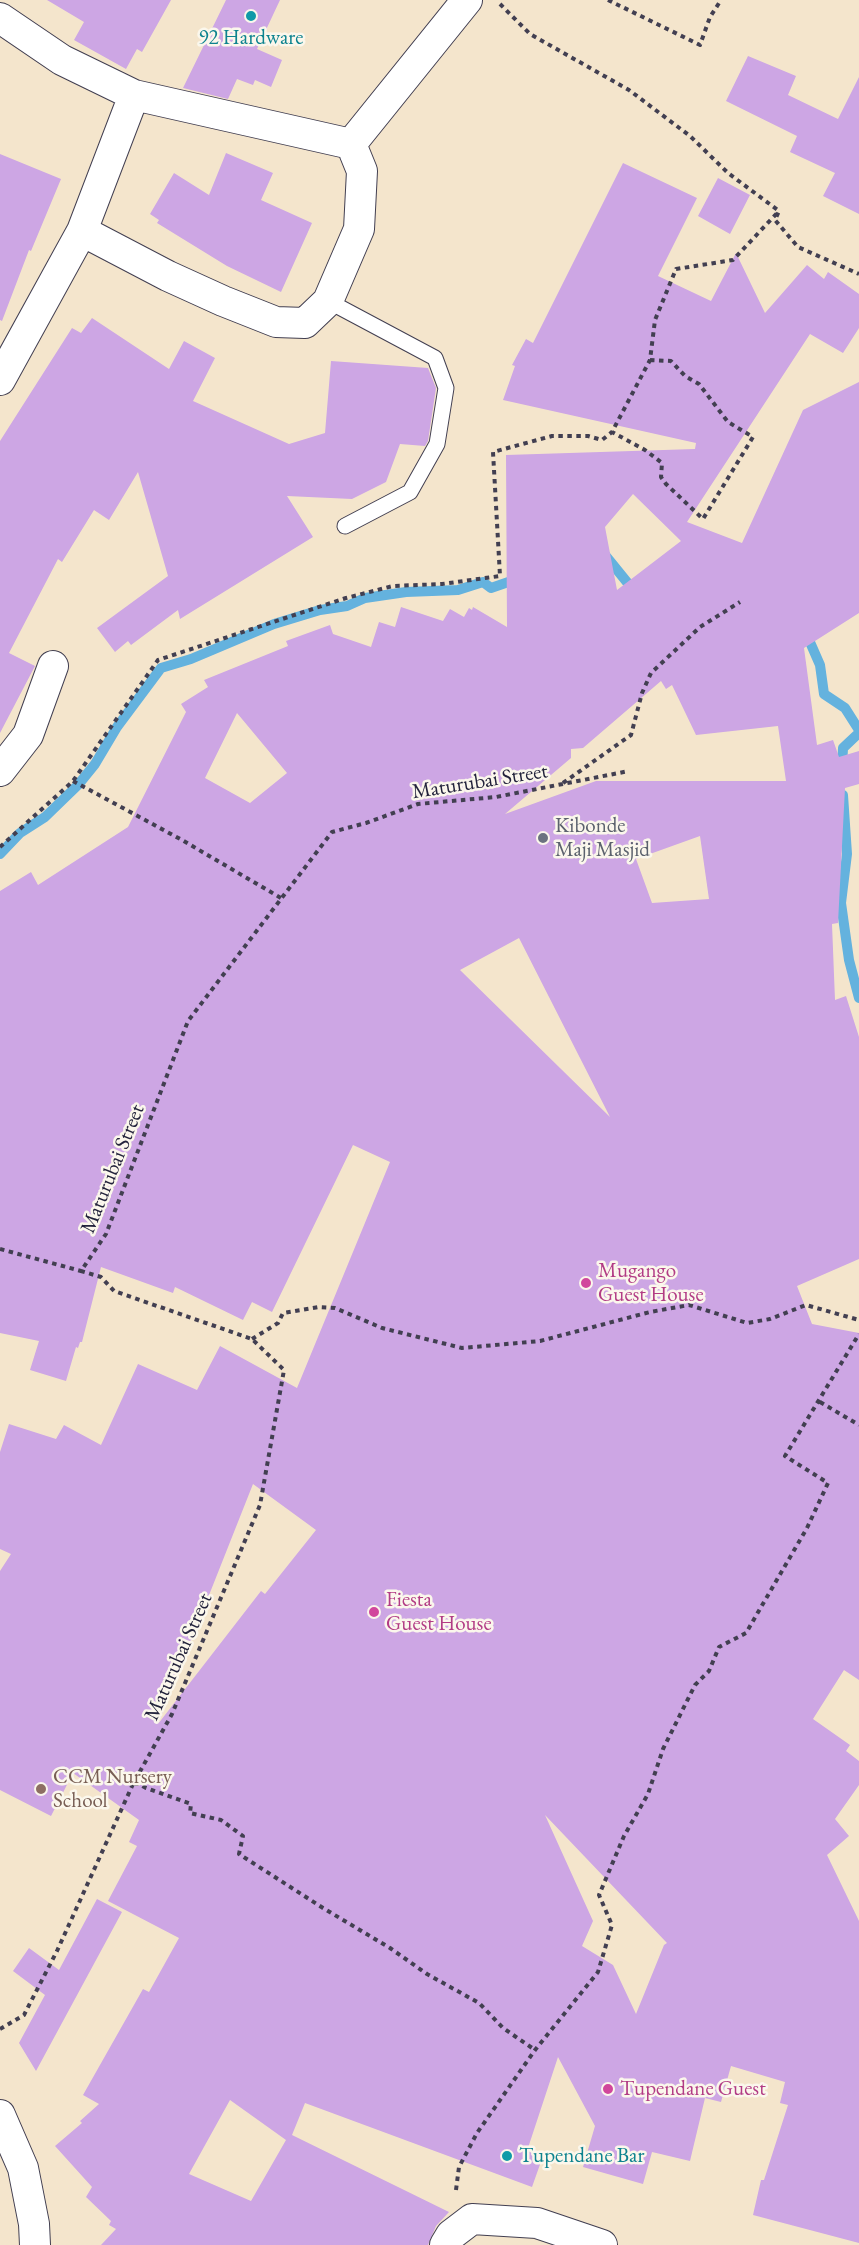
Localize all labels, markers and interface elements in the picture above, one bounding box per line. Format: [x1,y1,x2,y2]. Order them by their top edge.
marker: 92 Hardware [244,9,258,23]
place label: 92 Hardware [198,25,304,51]
street label: Maturubai Street [410,759,550,805]
place label: Kibonde Maji Masjid [555,813,650,863]
marker: Kibonde Maji Masjid [536,831,550,845]
street label: Maturubai Street [76,1101,150,1237]
place label: Mugango Guest House [598,1258,704,1308]
marker: Mugango Guest House [579,1276,593,1290]
place label: Fiesta Guest House [386,1587,492,1637]
street label: Maturubai Street [140,1589,218,1725]
marker: Fiesta Guest House [367,1605,381,1619]
place label: CCM Nursery School [53,1764,172,1814]
marker: CCM Nursery School [34,1782,48,1796]
place label: Tupendane Guest [620,2076,766,2102]
marker: Tupendane Guest [601,2082,615,2096]
place label: Tupendane Bar [519,2143,645,2169]
marker: Tupendane Bar [500,2149,514,2163]

